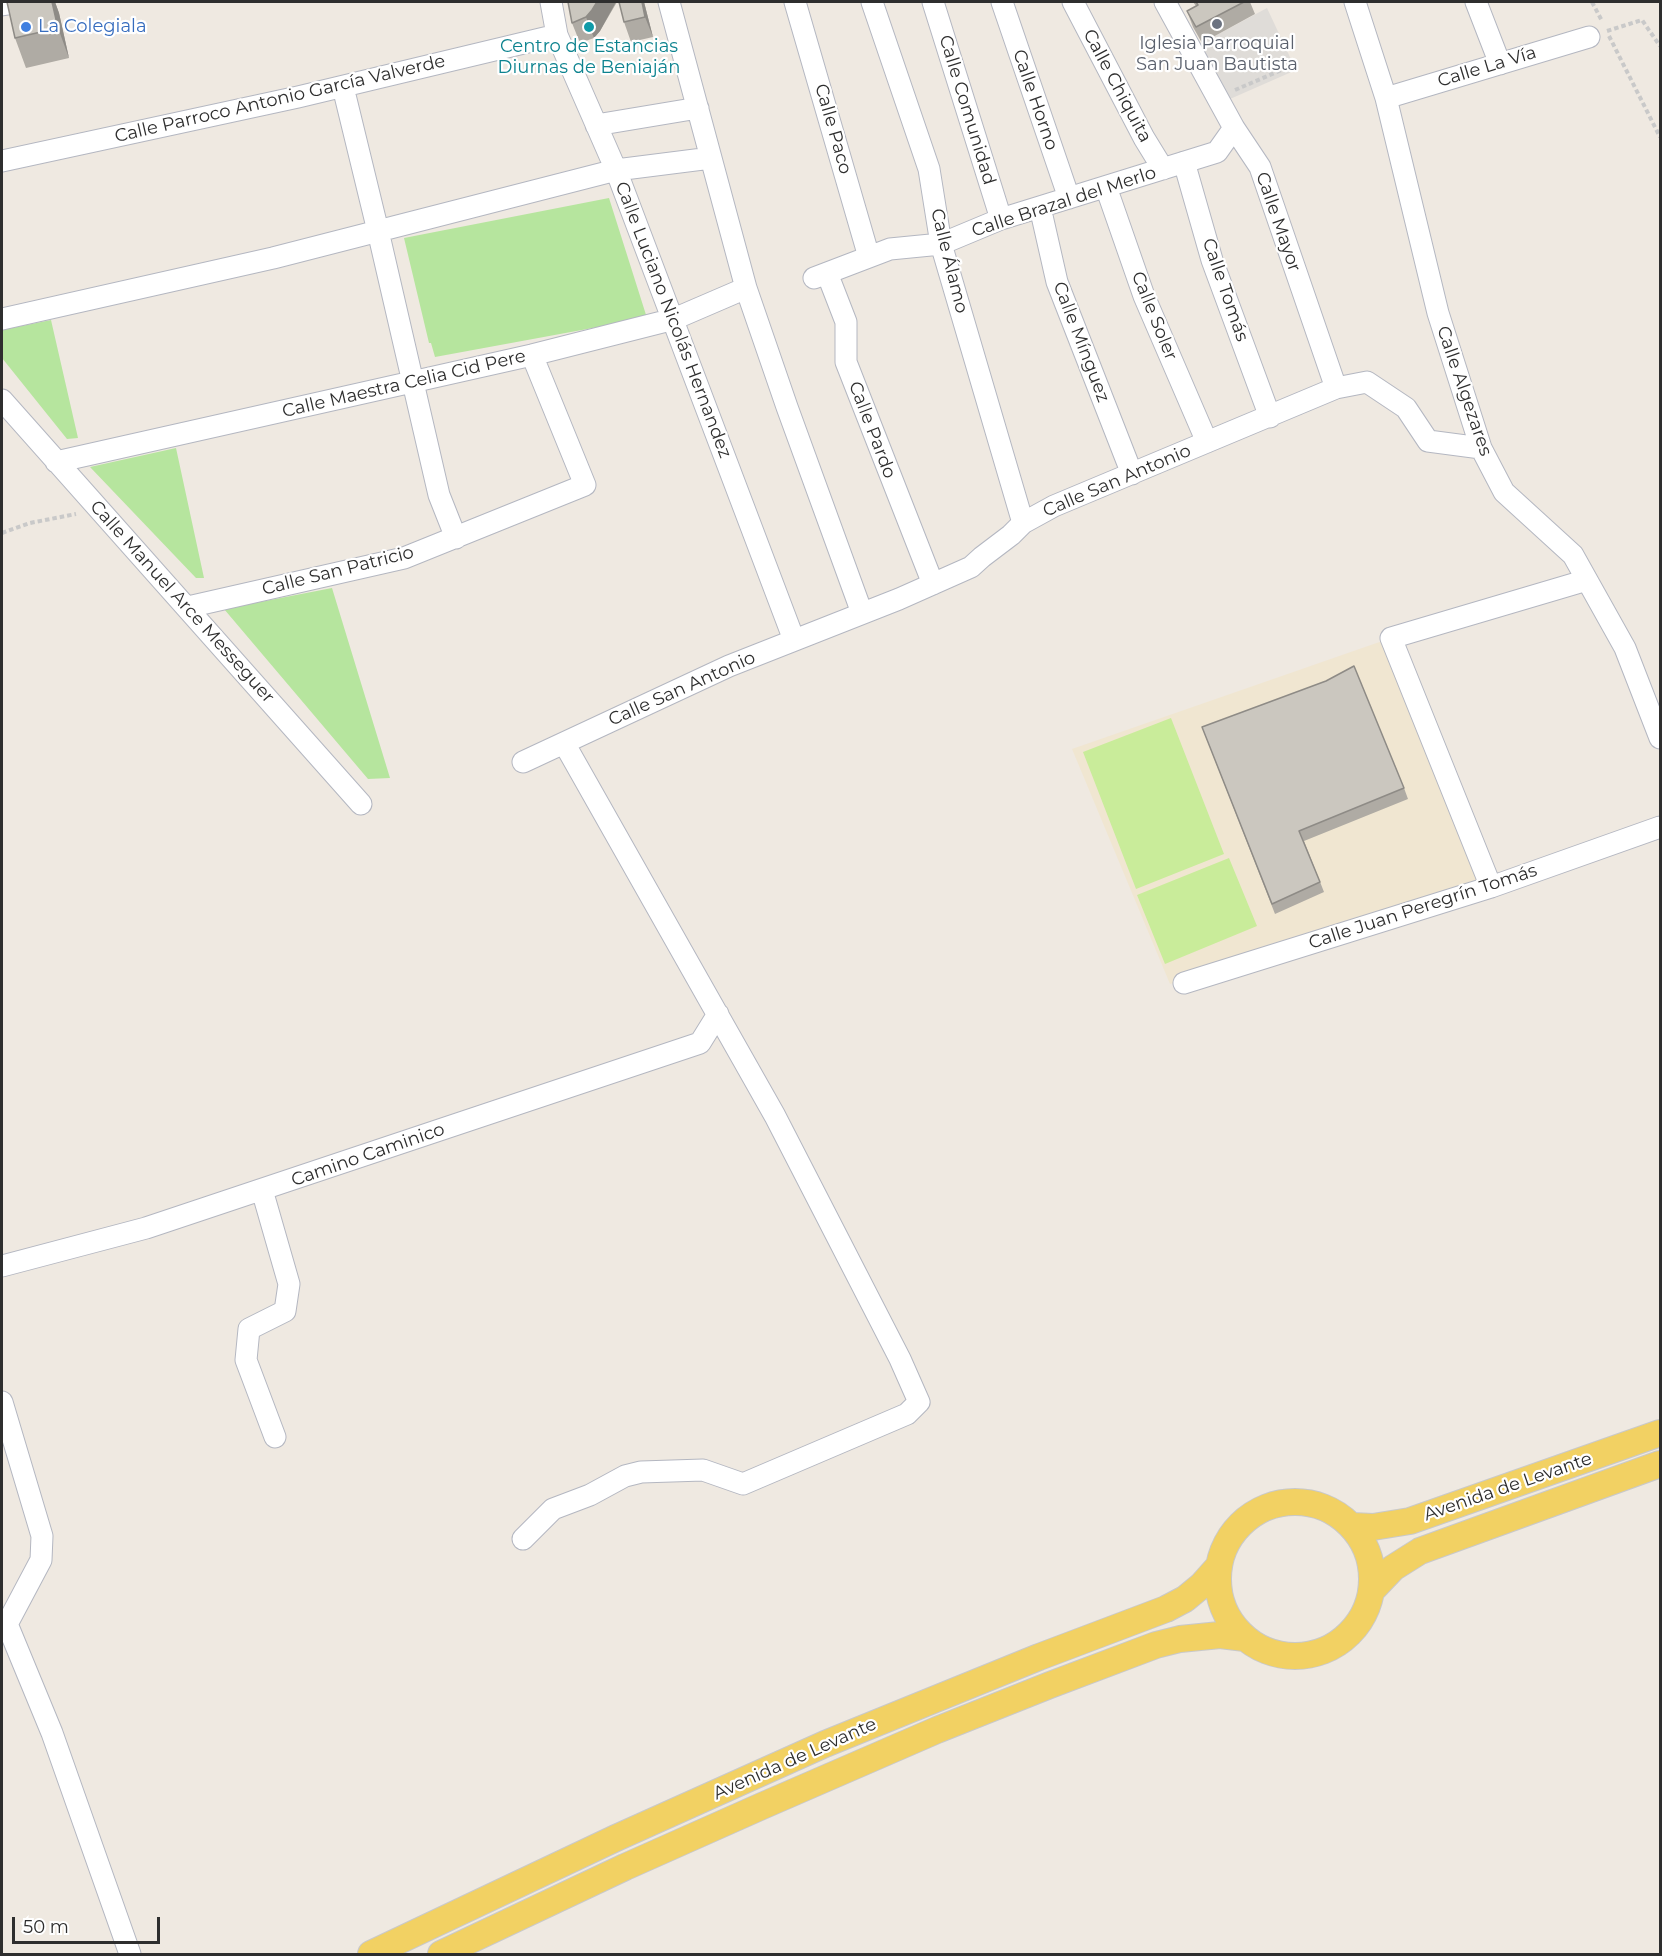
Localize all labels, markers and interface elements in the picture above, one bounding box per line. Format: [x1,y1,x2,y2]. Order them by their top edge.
place label: La Colegiala [38,16,147,38]
marker: Iglesia Parroquial San Juan Bautista [1210,17,1224,31]
marker: La Colegiala [19,20,33,34]
marker: Centro de Estancias Diurnas de Beniaján [582,20,596,34]
street label: Calle Chiquita [1078,26,1156,146]
street label: Calle Comunidad [934,33,1000,187]
place label: Iglesia Parroquial San Juan Bautista [1136,33,1298,76]
place label: Centro de Estancias Diurnas de Beniaján [498,36,680,78]
street label: Calle La Vía [1435,42,1539,92]
street label: Calle Horno [1008,47,1062,153]
street label: Calle Parroco Antonio García Valverde [113,50,447,148]
street label: Calle Paco [810,81,856,177]
street label: Calle Brazal del Merlo [969,162,1159,242]
street label: Calle Mayor [1251,169,1305,275]
street label: Calle Luciano Nicolás Hernandez [610,179,736,461]
street label: Calle Álamo [926,206,972,316]
street label: Calle Tomás [1197,236,1253,344]
street label: Calle Soler [1126,268,1182,364]
street label: Calle Mínguez [1048,279,1114,405]
street label: Calle Algezares [1432,323,1496,459]
street label: Calle Maestra Celia Cid Pere [280,345,528,423]
street label: Calle Pardo [844,378,900,482]
street label: Calle San Antonio [1040,440,1194,522]
street label: Calle Manuel Arce Messeguer [85,496,279,708]
street label: Calle San Patricio [260,542,416,600]
street label: Calle San Antonio [605,647,759,731]
street label: Calle Juan Peregrín Tomás [1306,860,1540,954]
street label: Camino Caminico [288,1119,448,1191]
street label: Avenida de Levante [1421,1448,1595,1526]
street label: Avenida de Levante [710,1713,880,1805]
scale bar [15,1905,164,1943]
text: 50 m [23,1916,69,1938]

